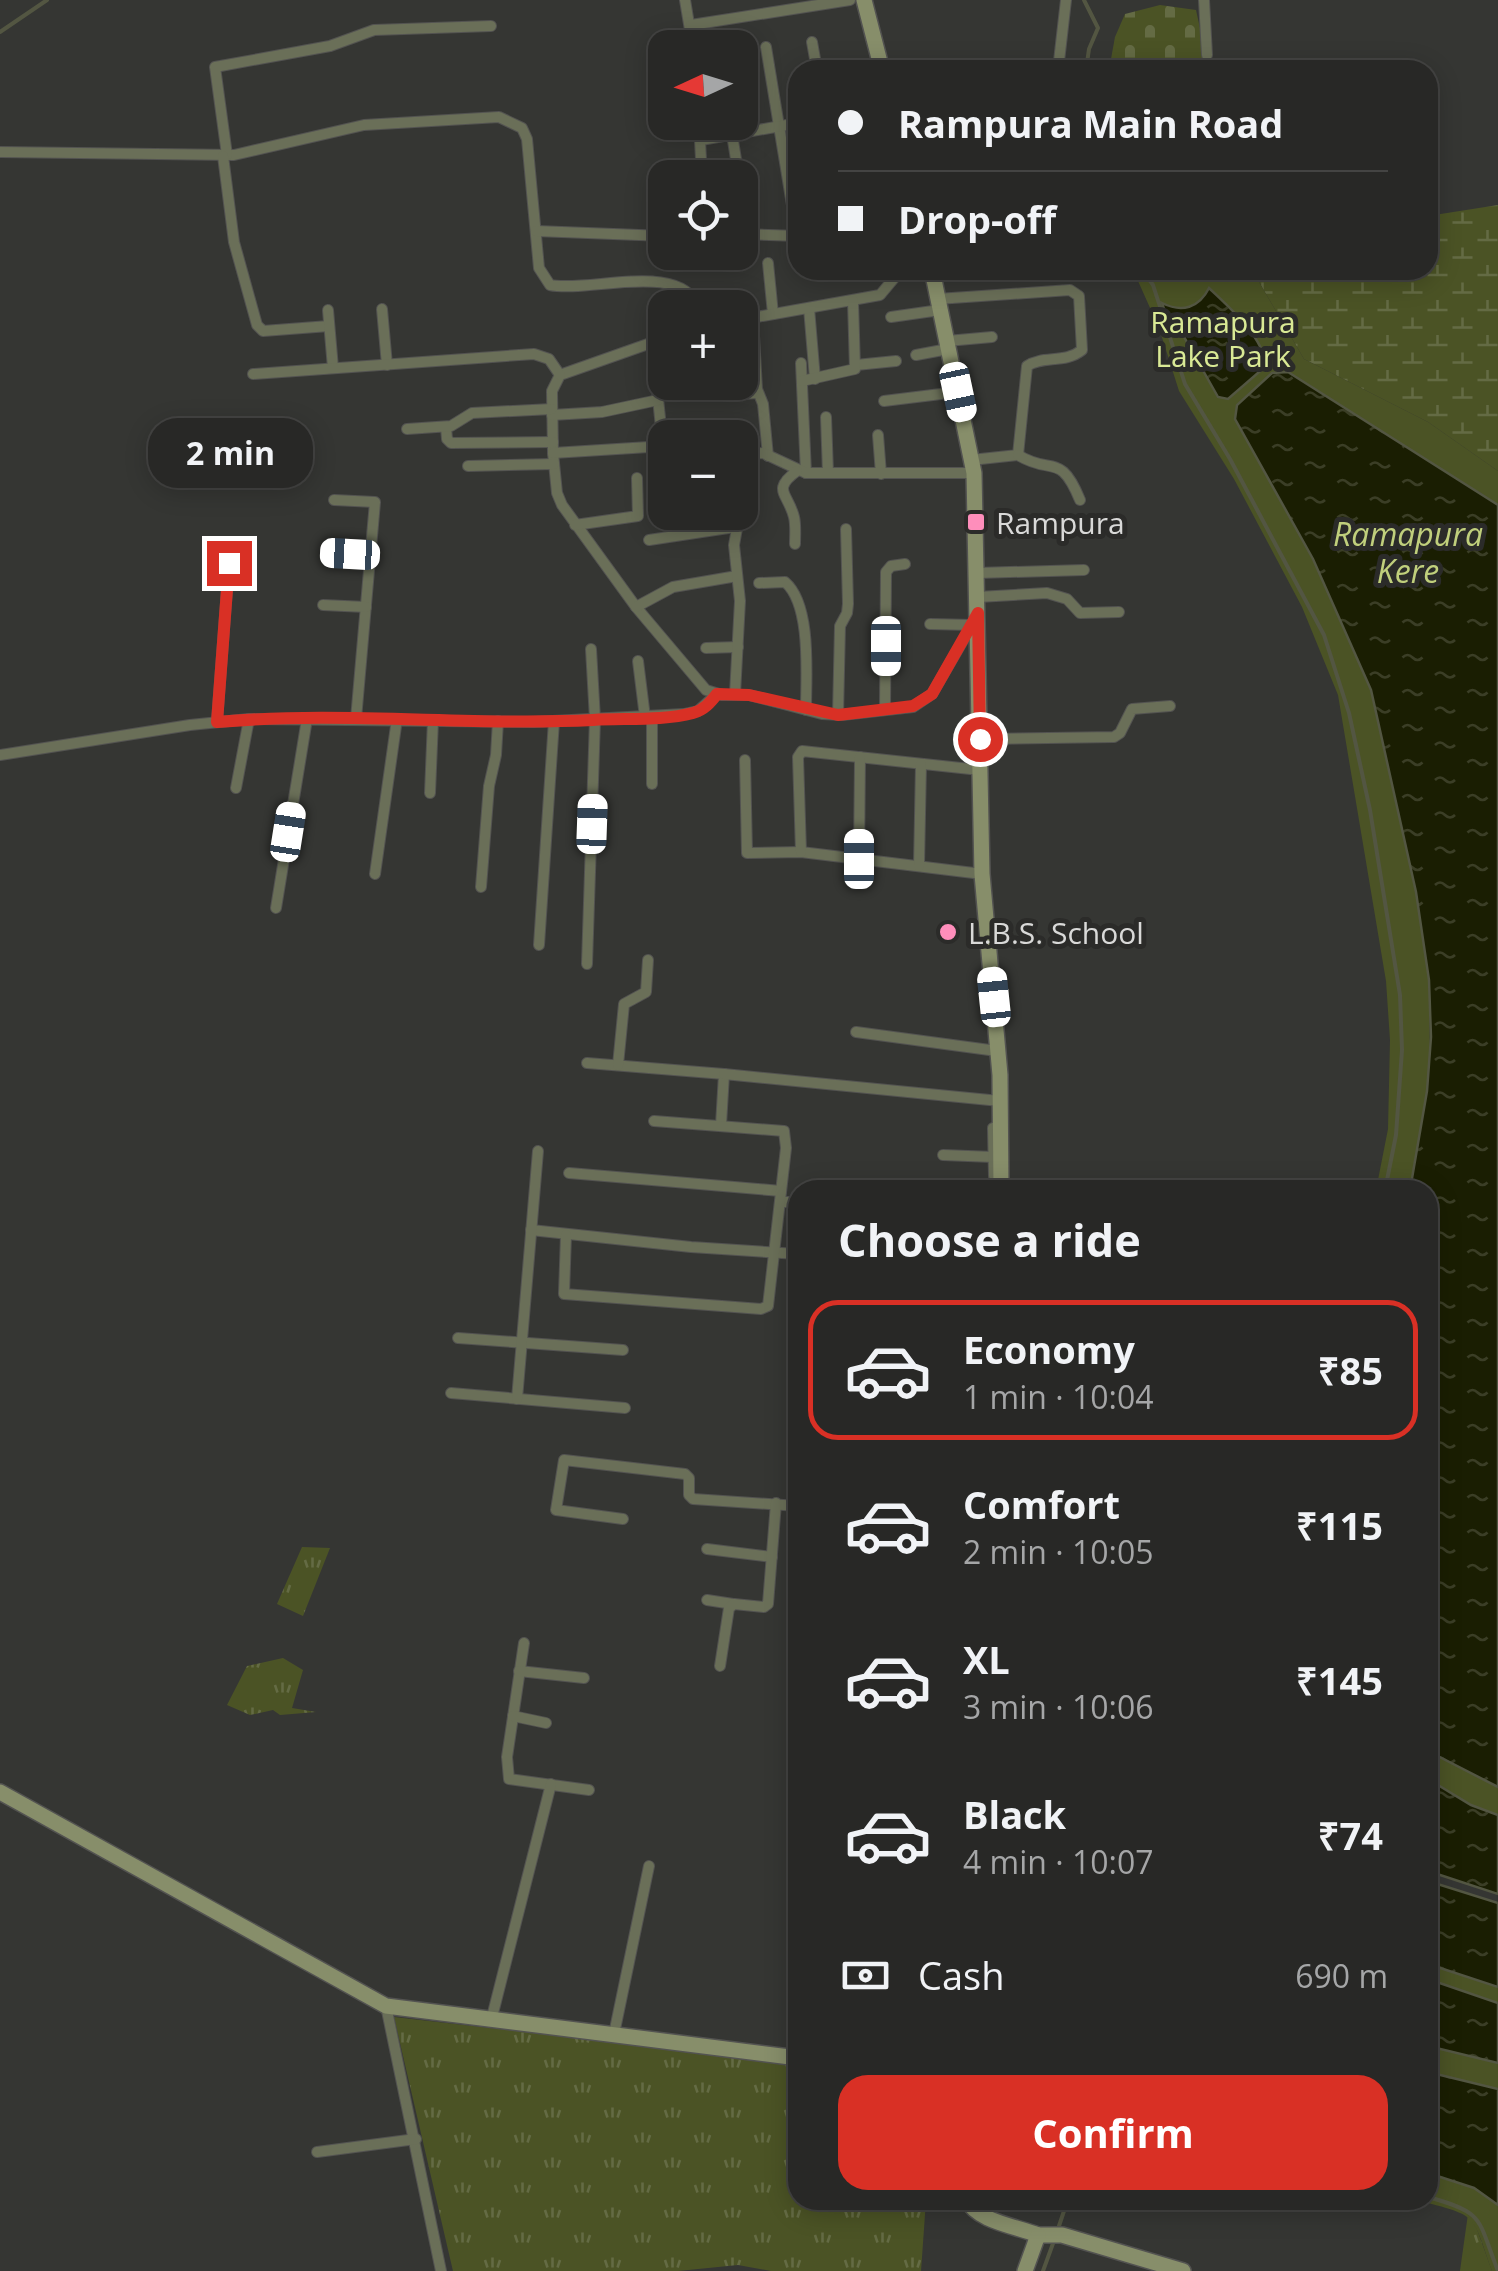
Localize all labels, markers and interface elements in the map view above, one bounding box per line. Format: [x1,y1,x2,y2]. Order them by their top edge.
north arrow [648,30,758,140]
map controls [648,30,758,530]
text: Rampura Main Road [898,97,1283,149]
button: locate [648,160,758,270]
text: Drop-off [898,193,1056,245]
button: + [648,290,758,400]
park label: Ramapura Lake Park [1150,301,1296,376]
car [937,360,979,424]
callout: 2 min [146,418,312,488]
button: − [648,420,758,530]
text: 2 min [186,431,275,474]
place label: Rampura [996,502,1125,543]
marker: Rampura [965,511,987,533]
water label: Ramapura Kere [1333,512,1483,592]
car [319,537,381,571]
route end [207,541,252,586]
car [871,616,901,676]
route start [958,717,1003,762]
car [576,793,608,855]
car [268,800,308,864]
car [844,829,874,889]
place label: L.B.S. School [968,912,1144,953]
marker: L.B.S. School [937,921,959,943]
car [976,966,1012,1028]
text: Choose a ride [838,1209,1141,1270]
text: Economy [963,1323,1135,1375]
icon: car [843,1325,933,1415]
text: ₹85 [1318,1344,1383,1396]
text: 1 min · 10:04 [963,1375,1154,1418]
text: Comfort [963,1478,1120,1530]
icon: car [843,1480,933,1570]
text: ₹115 [1296,1499,1383,1551]
text: 2 min · 10:05 [963,1530,1154,1573]
text: XL [963,1633,1010,1685]
icon: car [843,1635,933,1725]
text: ₹145 [1296,1654,1383,1706]
text: 3 min · 10:06 [963,1685,1154,1728]
text: Black [963,1788,1066,1840]
icon: car [843,1790,933,1880]
text: ₹74 [1318,1809,1383,1861]
text: 4 min · 10:07 [963,1840,1154,1883]
icon: cash [838,1948,893,2003]
text: Cash [918,1949,1004,2001]
text: 690 m [1295,1954,1388,1997]
button: Confirm [838,2075,1388,2190]

